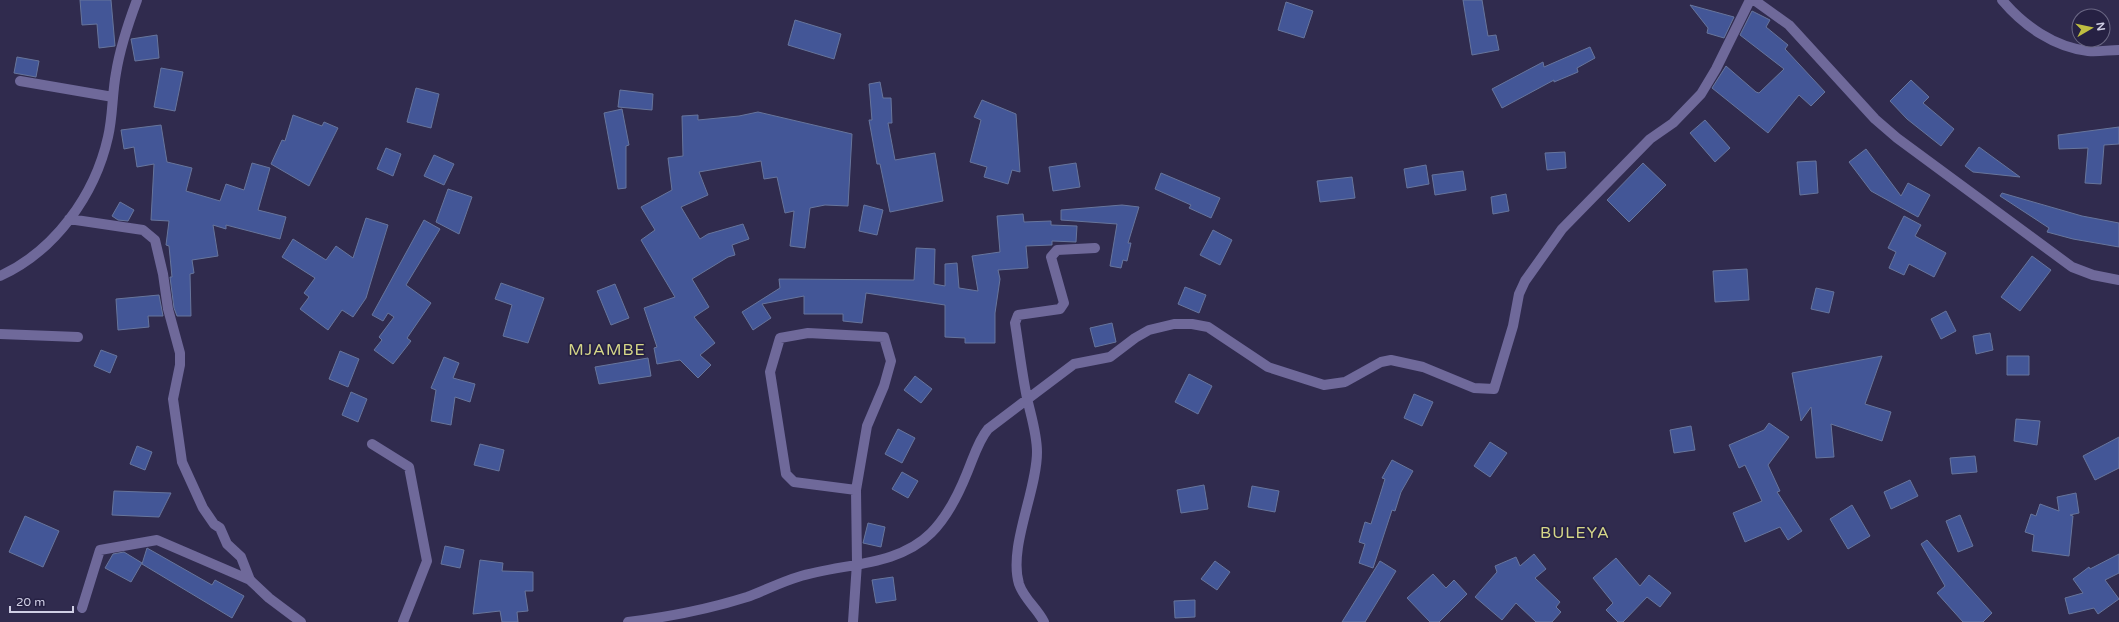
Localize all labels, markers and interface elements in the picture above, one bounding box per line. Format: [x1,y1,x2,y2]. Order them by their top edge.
north arrow [2071,8,2111,48]
text: N [2093,21,2107,32]
district label: MJAMBE [568,340,646,360]
district label: BULEYA [1540,523,1610,543]
scale bar [10,588,73,614]
text: 20 m [16,595,45,609]

